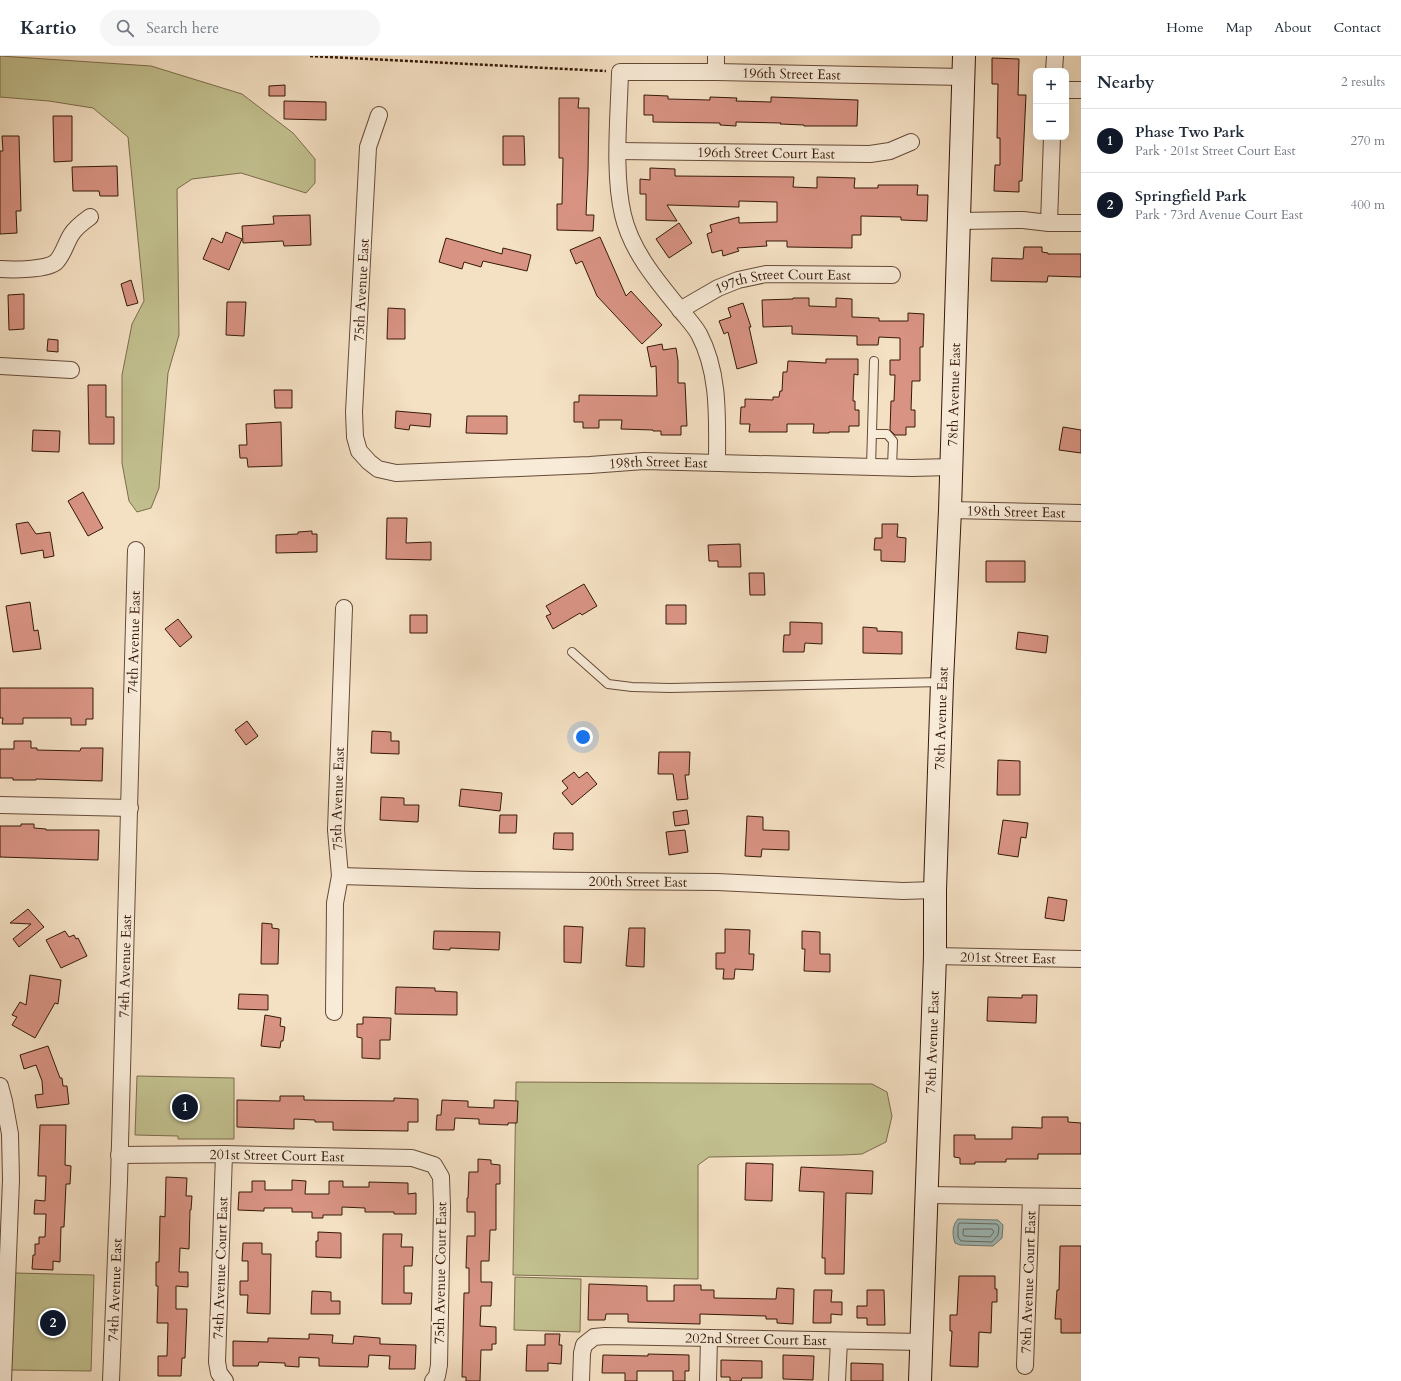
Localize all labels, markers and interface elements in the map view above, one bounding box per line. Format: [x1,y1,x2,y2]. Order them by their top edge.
search box [100,10,380,46]
text: Kartio [20,15,76,41]
icon: search [114,17,136,39]
text: Search here [146,18,219,38]
text: Home [1166,18,1204,37]
text: Map [1226,18,1252,37]
text: About [1274,18,1311,37]
text: Contact [1333,18,1381,37]
street label: 196th Street East [742,64,842,85]
map controls [1033,68,1069,140]
button: + [1033,68,1069,104]
text: Nearby [1097,71,1154,94]
text: 2 results [1341,73,1385,91]
button: − [1033,104,1069,140]
text: Phase Two Park [1135,122,1245,142]
text: 1 [1107,132,1113,150]
text: 270 m [1351,132,1385,150]
text: Park · 201st Street Court East [1135,142,1296,160]
street label: 196th Street Court East [697,143,836,164]
text: Springfield Park [1135,186,1247,206]
text: 2 [1107,196,1113,214]
text: 400 m [1351,196,1385,214]
text: Park · 73rd Avenue Court East [1135,206,1303,224]
street label: 75th Avenue East [349,237,374,342]
street label: 197th Street Court East [712,265,852,298]
street label: 78th Avenue East [943,342,965,447]
street label: 198th Street East [608,452,708,474]
street label: 198th Street East [966,501,1066,523]
street label: 74th Avenue East [123,590,145,694]
street label: 78th Avenue East [930,666,953,770]
your location [573,727,593,747]
street label: 75th Avenue East [327,746,349,851]
street label: 200th Street East [588,872,688,892]
street label: 74th Avenue East [114,914,136,1018]
street label: 201st Street East [960,948,1057,968]
street label: 78th Avenue East [921,990,944,1094]
pin: 1 [172,1092,198,1122]
street label: 201st Street Court East [209,1145,345,1167]
street label: 74th Avenue Court East [209,1196,232,1340]
street label: 75th Avenue Court East [430,1201,451,1344]
street label: 78th Avenue Court East [1016,1210,1041,1354]
street label: 74th Avenue East [104,1238,127,1342]
pin: 2 [40,1308,66,1338]
street label: 202nd Street Court East [685,1329,827,1350]

